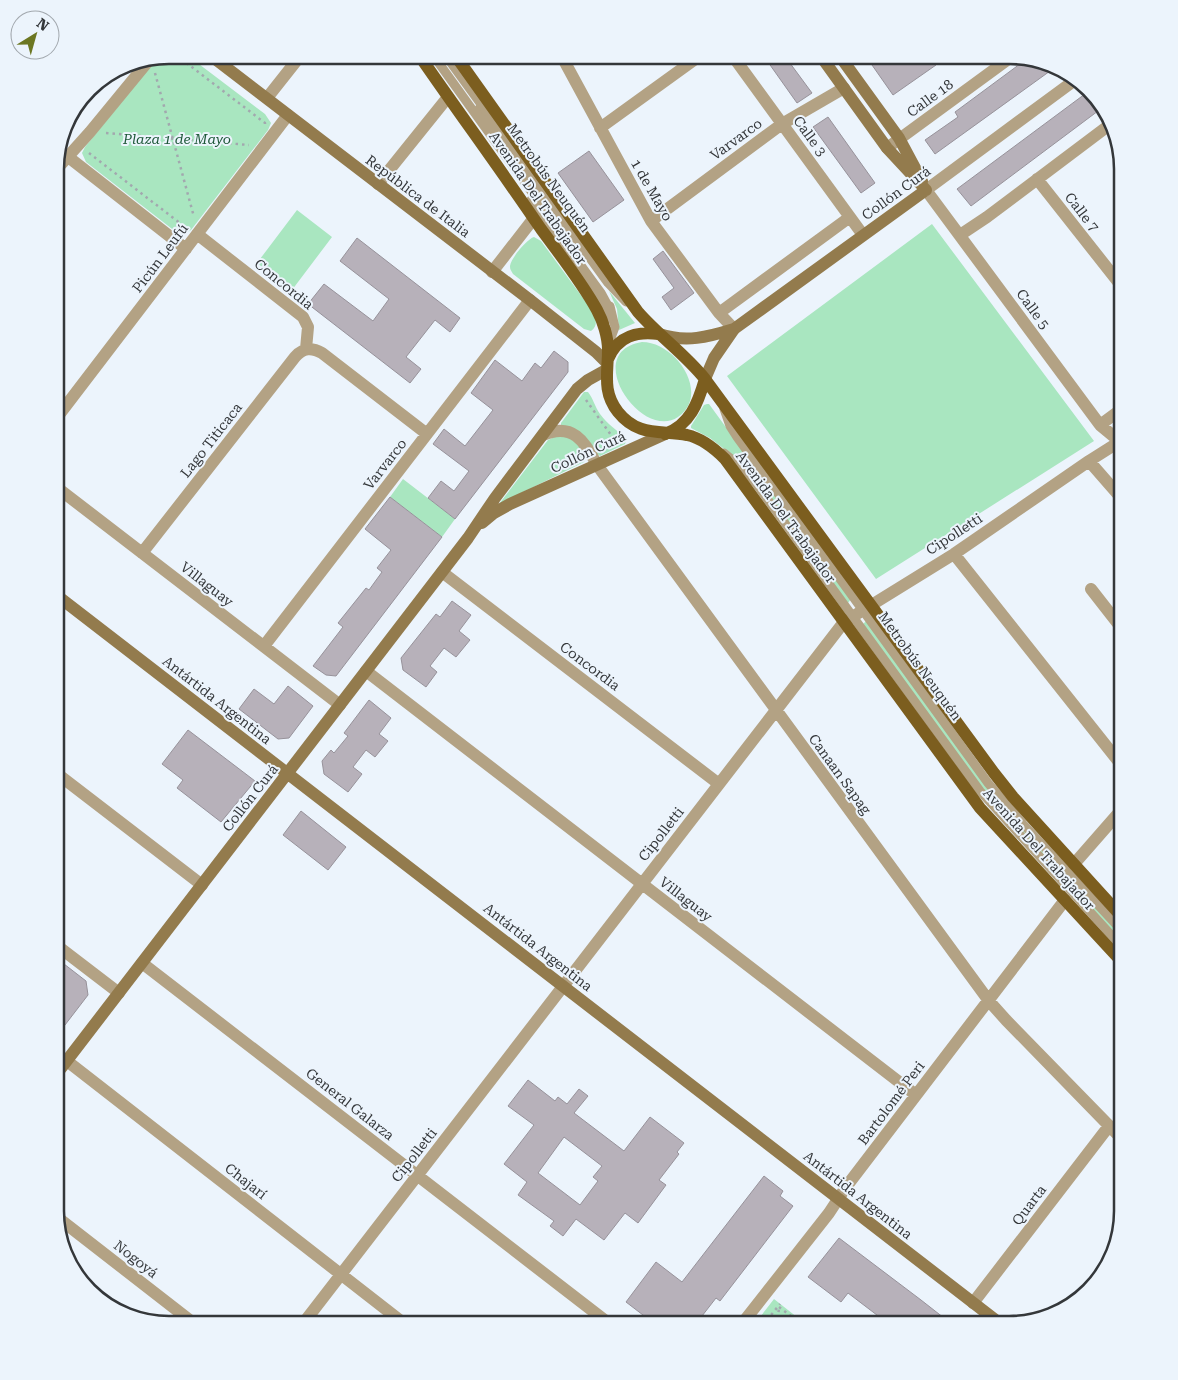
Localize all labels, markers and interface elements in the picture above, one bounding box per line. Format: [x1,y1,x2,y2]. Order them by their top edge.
north arrow [10,10,60,60]
text: N [34,15,52,34]
street label: Calle 18 [904,76,956,120]
street label: Calle 3 [790,113,830,159]
street label: Varvarco [707,115,765,163]
street label: Metrobús Neuquén [504,121,594,235]
street label: Avenida Del Trabajador [486,128,590,268]
park label: Plaza 1 de Mayo [122,131,231,147]
street label: República de Italia [363,152,474,241]
street label: 1 de Mayo [628,156,676,224]
street label: Collón Curá [859,163,934,223]
street label: Calle 7 [1062,189,1102,235]
street label: Picún Leufú [129,220,191,296]
street label: Concordia [251,256,317,313]
street label: Calle 5 [1013,286,1053,332]
street label: Lago Titicaca [177,399,245,481]
street label: Collón Curá [548,428,628,476]
street label: Varvarco [360,435,410,493]
street label: Avenida Del Trabajador [733,448,839,586]
street label: Cipolletti [923,510,986,558]
street label: Villaguay [177,558,237,610]
street label: Metrobús Neuquén [875,609,965,723]
street label: Concordia [557,638,623,694]
street label: Antártida Argentina [160,653,275,748]
street label: Canaan Sapag [806,731,874,817]
street label: Collón Curá [219,761,281,835]
street label: Avenida Del Trabajador [980,785,1098,913]
street label: Cipolletti [635,804,687,864]
street label: Villaguay [656,873,716,925]
street label: Antártida Argentina [481,900,596,995]
street label: Bartolomé Peri [855,1058,928,1148]
street label: General Galarza [303,1065,397,1144]
street label: Cipolletti [388,1125,440,1185]
street label: Antártida Argentina [801,1148,916,1243]
street label: Chajarí [222,1160,270,1203]
street label: Quarta [1009,1181,1050,1228]
street label: Nogoyá [111,1237,161,1281]

